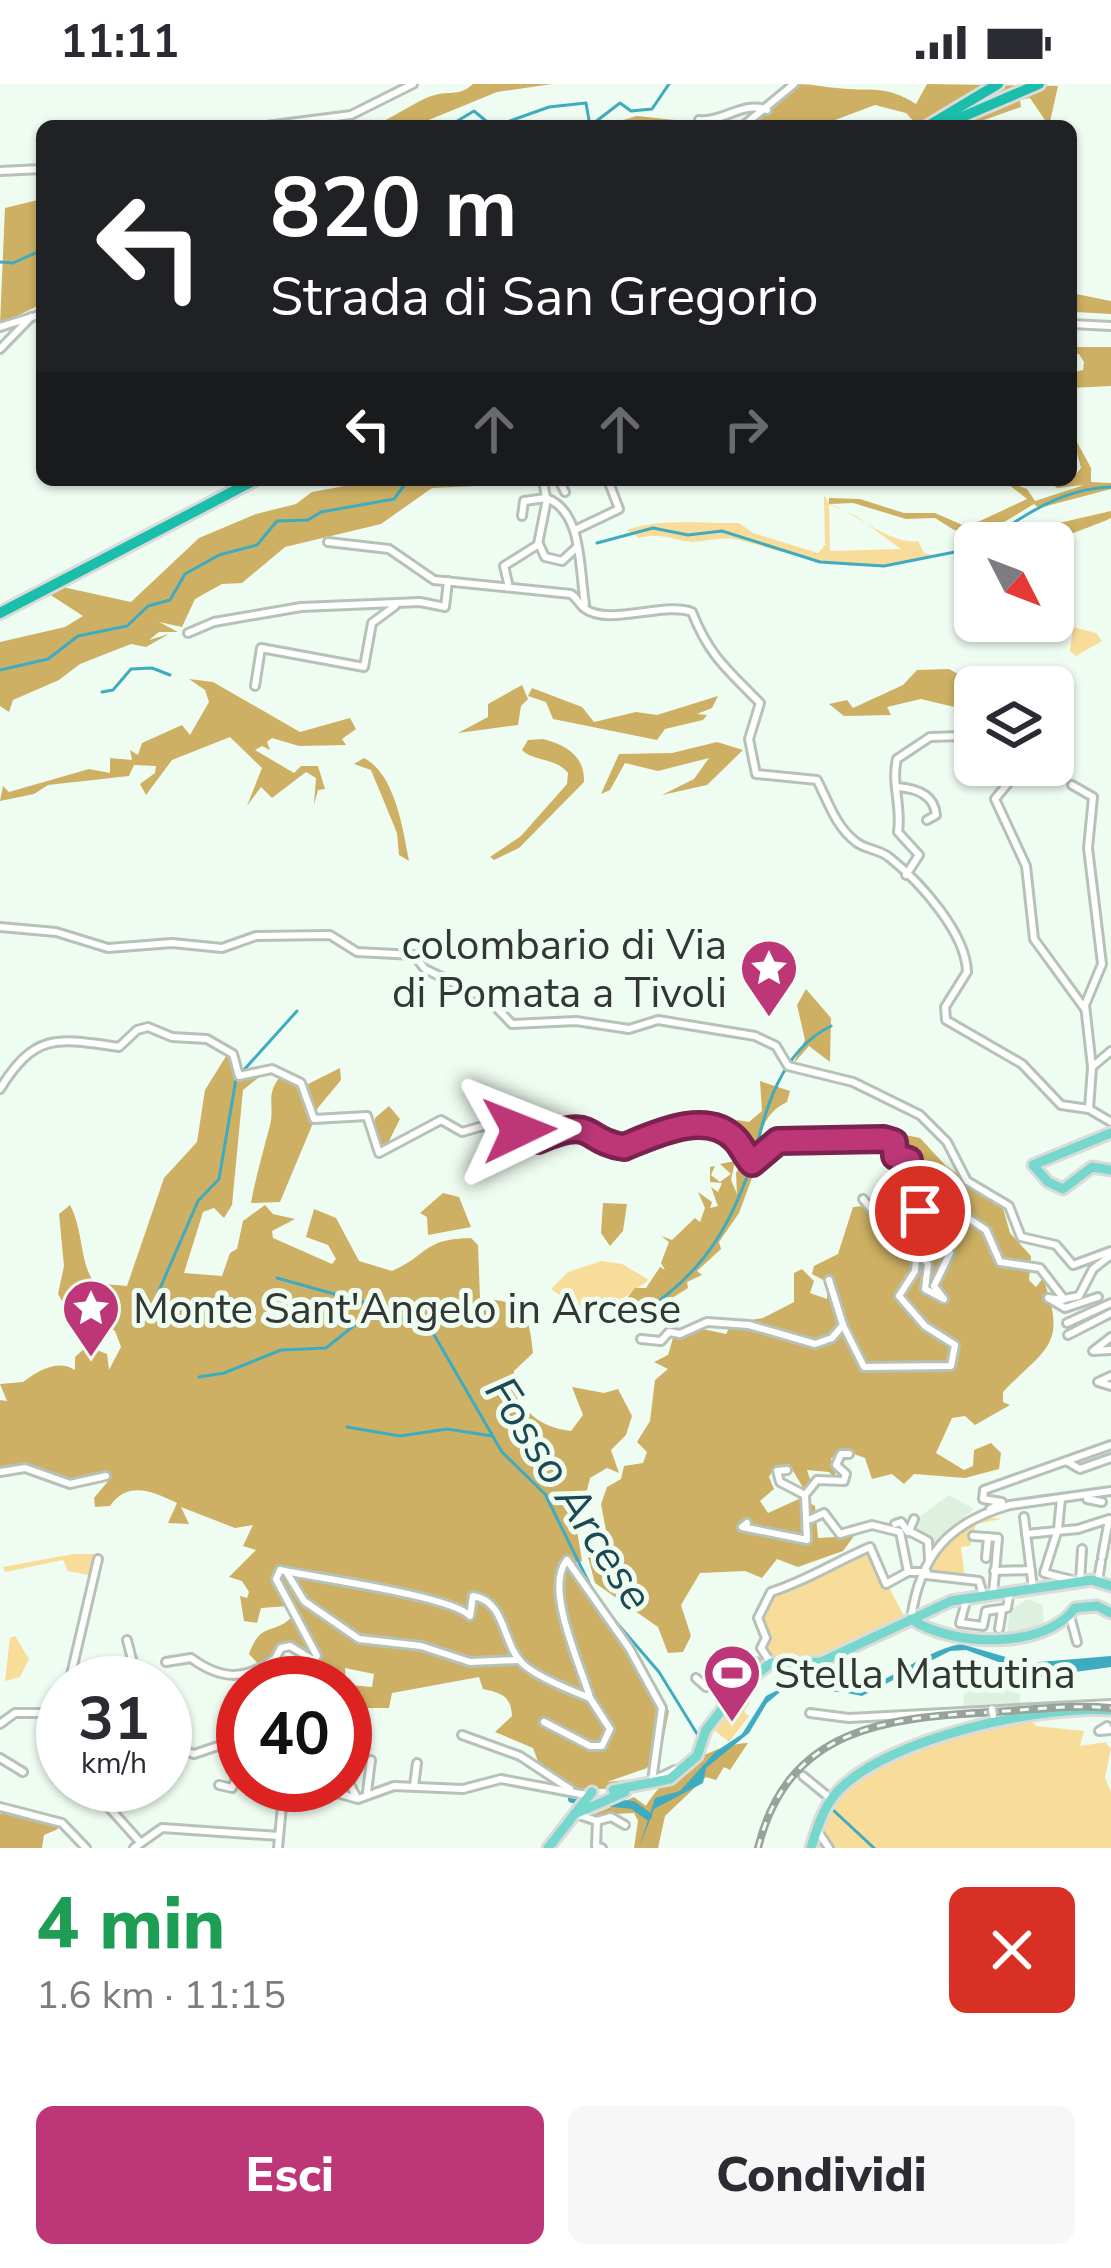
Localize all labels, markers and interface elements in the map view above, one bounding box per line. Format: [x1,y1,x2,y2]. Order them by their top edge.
text: 11:11 [60,12,179,73]
text: 820 m [270,151,518,266]
icon: left [72,168,228,324]
text: Strada di San Gregorio [270,260,818,334]
icon: left [335,396,401,462]
icon: ahead [461,396,527,462]
icon: ahead [587,396,653,462]
icon: right [713,396,779,462]
north arrow [954,522,1074,642]
map controls [954,522,1074,786]
button: layers [954,666,1074,786]
place label: colombario di Via di Pomata a Tivoli [392,917,727,1022]
place icon: colombario di Via di Pomata a Tivoli [738,937,800,1019]
position arrow [456,1067,582,1193]
pin [869,1160,971,1262]
icon: arrive [887,1178,953,1244]
place icon: Monte Sant'Angelo in Arcese [60,1277,122,1359]
place label: Monte Sant'Angelo in Arcese [133,1281,681,1338]
water label: Fosso Arcese [470,1365,667,1622]
sports icon: Stella Mattutina [701,1642,763,1724]
place label: Stella Mattutina [774,1646,1076,1703]
speed limit sign: 40 [216,1656,372,1812]
text: 31 [78,1678,150,1760]
text: km/h [81,1743,147,1784]
text: 4 min [36,1875,225,1973]
button: close [949,1887,1075,2013]
text: 1.6 km · 11:15 [36,1969,286,2022]
button: Esci [36,2106,544,2244]
button: Condividi [568,2106,1075,2244]

